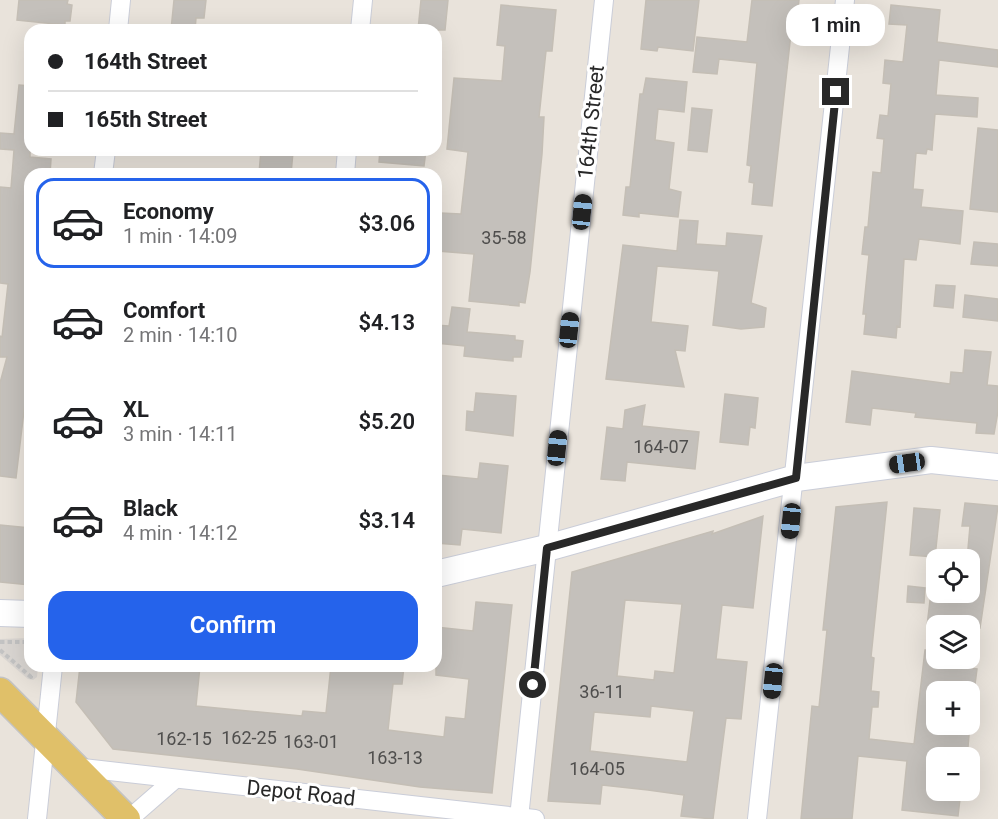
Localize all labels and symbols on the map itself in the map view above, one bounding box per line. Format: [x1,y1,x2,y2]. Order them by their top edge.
callout: 1 min [786,5,886,47]
street label: 164th Street [573,64,609,180]
route end [822,78,849,105]
car [571,193,593,231]
house number: 35-58 [481,227,527,248]
car [558,311,580,349]
car [546,429,568,467]
house number: 164-07 [633,436,689,457]
car [888,452,926,474]
car [780,502,802,540]
car [762,662,784,700]
route start [519,671,546,698]
house number: 36-11 [579,681,625,702]
house number: 162-25 [221,727,277,748]
house number: 162-15 [156,728,212,749]
house number: 163-01 [283,731,339,752]
house number: 163-13 [367,747,423,768]
house number: 164-05 [569,758,625,779]
street label: Depot Road [246,775,356,811]

